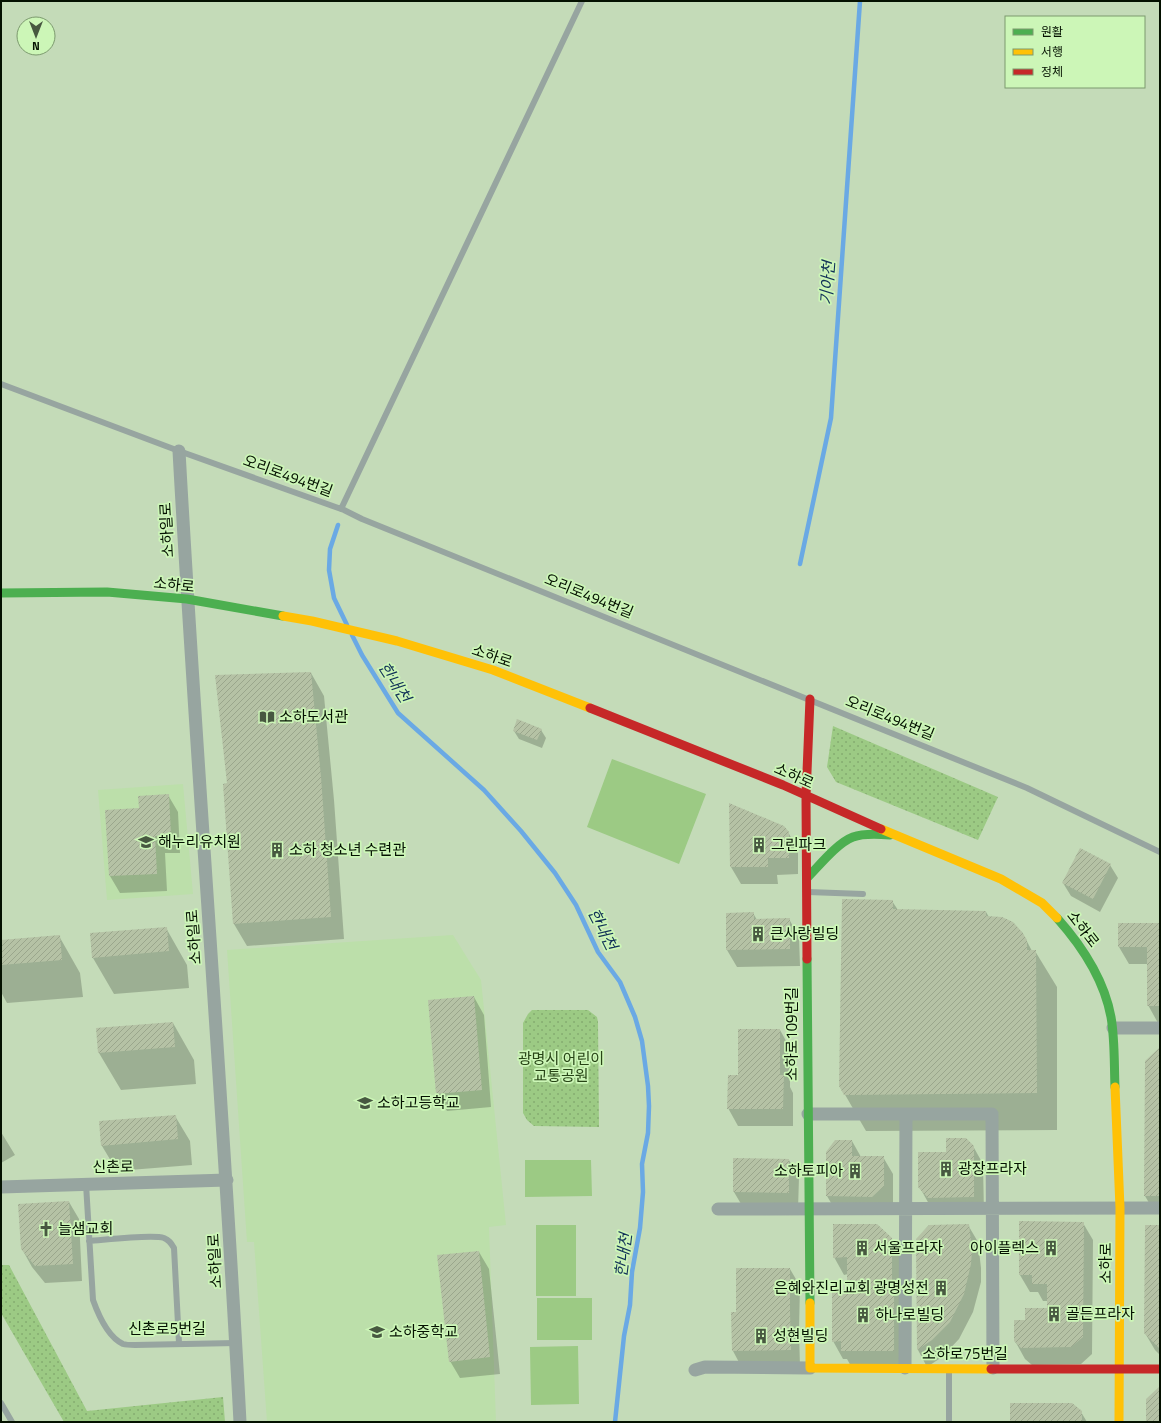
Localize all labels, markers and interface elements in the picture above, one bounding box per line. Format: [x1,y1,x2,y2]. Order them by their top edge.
north arrow [16,16,56,56]
legend [1005,16,1145,88]
text: 원활 [1041,22,1063,41]
text: N [32,38,40,54]
text: 서행 [1041,42,1063,61]
text: 정체 [1041,62,1063,81]
water label: 기아천 [813,258,841,306]
street label: 오리로494번길 [240,449,336,502]
street label: 소하일로 [154,502,179,558]
street label: 오리로494번길 [541,567,637,624]
street label: 소하로 [152,571,196,598]
street label: 소하로 [469,638,515,673]
water label: 한내천 [373,657,418,709]
street label: 오리로494번길 [842,689,938,746]
place label: 소하도서관 [279,705,348,728]
library icon: 소하도서관 [258,708,276,726]
street label: 소하로 [771,757,818,794]
place label: 해누리유치원 [158,830,241,853]
school or university icon: 해누리유치원 [137,833,155,851]
place label: 그린파크 [771,833,826,856]
building icon: 그린파크 [750,836,768,854]
place label: 소하 청소년 수련관 [289,838,406,861]
building icon: 소하 청소년 수련관 [268,841,286,859]
water label: 한내천 [582,904,625,956]
street label: 소하로 [1062,905,1105,952]
street label: 소하일로 [180,909,207,965]
place label: 큰사랑빌딩 [770,922,839,945]
building icon: 큰사랑빌딩 [749,925,767,943]
street label: 소하로109번길 [780,987,803,1081]
park label: 광명시 어린이 교통공원 [518,1047,604,1087]
place label: 소하고등학교 [377,1091,460,1114]
school or university icon: 소하고등학교 [356,1094,374,1112]
street label: 신촌로 [92,1155,134,1178]
place label: 광장프라자 [958,1157,1027,1180]
place label: 소하토피아 [774,1159,843,1182]
building icon: 광장프라자 [937,1160,955,1178]
building icon: 소하토피아 [846,1162,864,1180]
place label: 늘샘교회 [58,1217,113,1240]
church icon: 늘샘교회 [37,1220,55,1238]
water label: 한내천 [608,1229,638,1278]
street label: 소하일로 [202,1233,227,1289]
place label: 서울프라자 [874,1236,943,1259]
place label: 아이플렉스 [970,1236,1039,1259]
building icon: 서울프라자 [853,1239,871,1257]
building icon: 아이플렉스 [1042,1239,1060,1257]
street label: 소하로 [1094,1242,1117,1284]
place label: 은혜와진리교회 광명성전 [774,1276,929,1299]
building icon: 은혜와진리교회 광명성전 [932,1279,950,1297]
place label: 골든프라자 [1066,1302,1135,1325]
place label: 하나로빌딩 [875,1303,944,1326]
building icon: 골든프라자 [1045,1305,1063,1323]
building icon: 하나로빌딩 [854,1306,872,1324]
street label: 신촌로5번길 [128,1317,206,1340]
place label: 소하중학교 [389,1320,458,1343]
school or university icon: 소하중학교 [368,1323,386,1341]
place label: 성현빌딩 [773,1324,828,1347]
building icon: 성현빌딩 [752,1327,770,1345]
street label: 소하로75번길 [922,1342,1008,1365]

